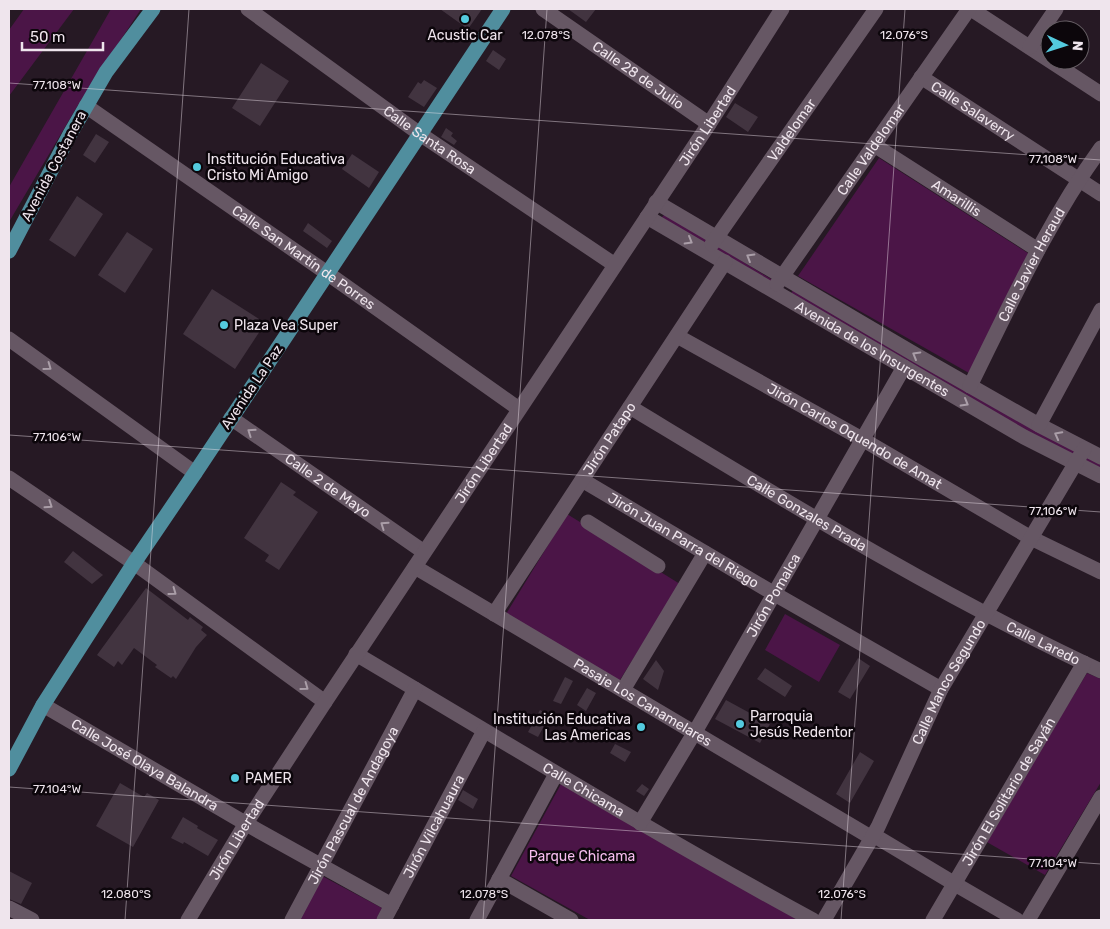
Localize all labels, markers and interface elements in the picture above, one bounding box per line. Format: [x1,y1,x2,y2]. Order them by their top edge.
marker: Acustic Car [459,13,471,25]
scale bar [22,20,104,52]
north arrow [1040,20,1090,70]
place label: Acustic Car [428,27,503,44]
text: 50 m [30,28,65,46]
text: 12.078°S [522,28,570,42]
text: 12.076°S [880,28,928,42]
street label: Calle 28 de Julio [589,37,687,113]
text: N [1069,40,1086,51]
street label: Calle Salaverry [928,77,1018,144]
text: 77.108°W [33,78,82,92]
street label: Jirón Libertad [675,83,739,169]
street label: Valdelomar [764,95,820,165]
street label: Calle Valdelomar [833,100,909,198]
street label: Calle Santa Rosa [380,102,479,178]
street label: Avenida Costanera [18,108,90,224]
place label: Institución Educativa Cristo Mi Amigo [207,151,345,184]
text: 77.108°W [1029,152,1078,166]
marker: Institución Educativa Cristo Mi Amigo [191,161,203,173]
street label: Amarillis [929,176,985,220]
street label: Calle San Martín de Porres [229,201,379,313]
street label: Calle Javier Heraud [994,205,1069,324]
one-way arrow [684,235,693,245]
one-way arrow [746,253,755,263]
street label: Avenida de los Insurgentes [792,297,952,400]
place label: Plaza Vea Super [234,317,339,334]
marker: Plaza Vea Super [218,319,230,331]
street label: Avenida La Paz [217,341,287,433]
one-way arrow [913,351,922,361]
one-way arrow [42,361,52,370]
street label: Jirón Carlos Oquendo de Amat [764,380,946,493]
one-way arrow [960,396,969,406]
street label: Jirón Patapo [579,399,639,478]
street label: Jirón Libertad [451,420,516,506]
one-way arrow [247,429,257,438]
text: 77.106°W [33,430,81,444]
one-way arrow [1054,431,1063,441]
street label: Calle 2 de Mayo [282,450,374,521]
street label: Calle Gonzales Prada [744,471,870,555]
street label: Jirón Juan Parra del Riego [605,489,762,591]
one-way arrow [43,499,53,508]
text: 77.106°W [1029,504,1077,518]
one-way arrow [380,522,390,531]
street label: Jirón Pomalca [743,550,804,640]
one-way arrow [167,586,176,594]
street label: Calle Manco Segundo [908,616,989,747]
street label: Calle Laredo [1004,617,1083,668]
street label: Pasaje Los Canamelares [571,655,715,750]
one-way arrow [299,681,309,690]
place label: Parroquia Jesús Redentor [750,708,854,741]
place label: Institución Educativa Las Americas [493,711,631,744]
street label: Jirón El Solitario de Sayán [958,714,1059,869]
street label: Calle José Olaya Balandra [68,715,222,814]
marker: Parroquia Jesús Redentor [734,718,746,730]
marker: Institución Educativa Las Americas [635,721,647,733]
street label: Jirón Pascual de Andagoya [304,723,402,887]
street label: Calle Chicama [540,759,628,820]
place label: PAMER [245,770,292,787]
marker: PAMER [229,772,241,784]
street label: Jirón Vilcahuaura [399,772,468,881]
text: 77.104°W [33,782,81,796]
street label: Jirón Libertad [205,796,268,883]
park label: Parque Chicama [529,848,635,865]
text: 77.104°W [1029,856,1077,870]
text: 12.080°S [101,887,151,901]
text: 12.078°S [460,887,508,901]
text: 12.076°S [818,887,866,901]

